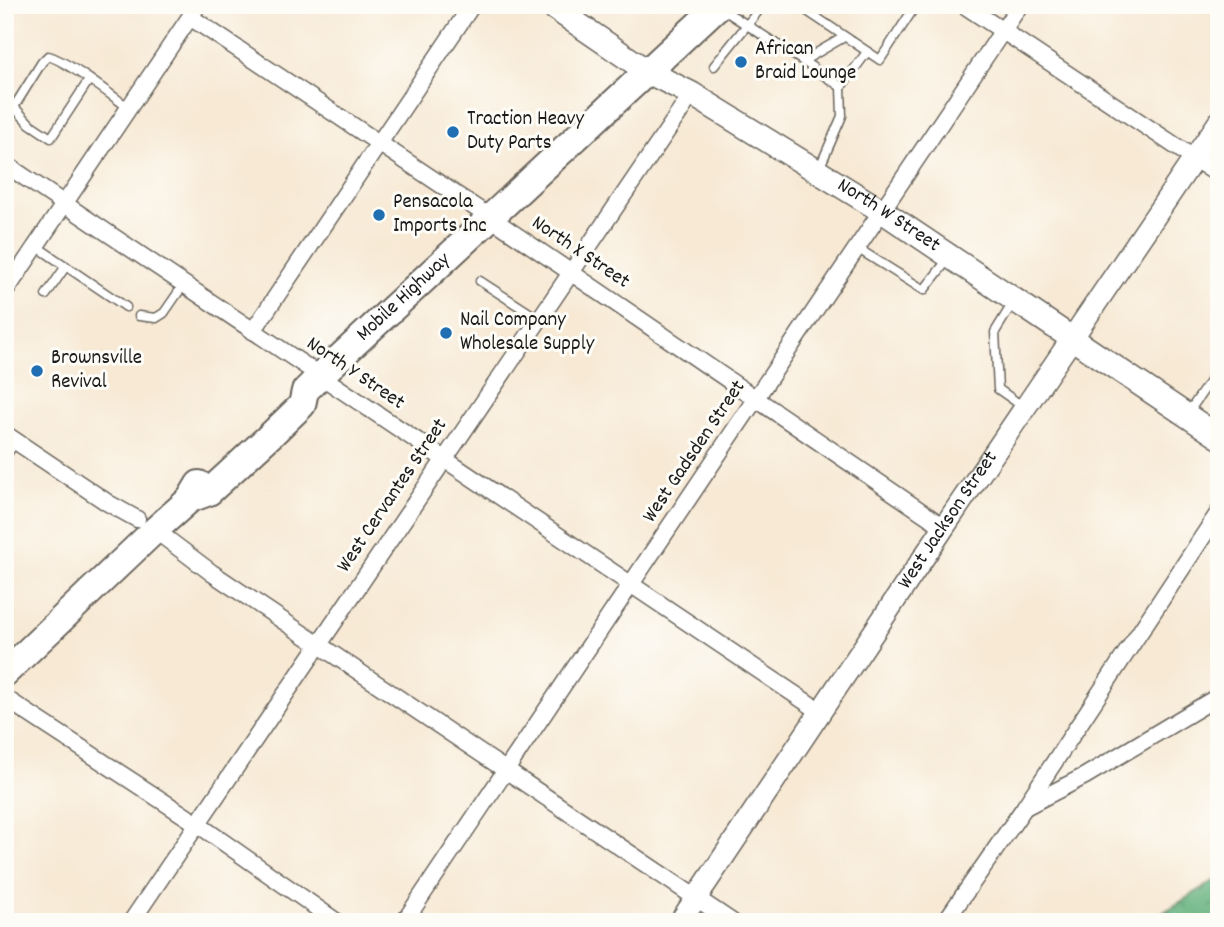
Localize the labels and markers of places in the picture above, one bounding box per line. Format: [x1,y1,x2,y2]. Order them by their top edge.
place label: African Braid Lounge [755,35,856,89]
marker: African Braid Lounge [733,54,749,70]
place label: Traction Heavy Duty Parts [467,105,585,159]
marker: Traction Heavy Duty Parts [445,124,461,140]
place label: Pensacola Imports Inc [393,188,487,242]
marker: Pensacola Imports Inc [371,207,387,223]
place label: Nail Company Wholesale Supply [460,306,595,360]
marker: Nail Company Wholesale Supply [438,325,454,341]
place label: Brownsville Revival [51,344,142,398]
marker: Brownsville Revival [29,363,45,379]

